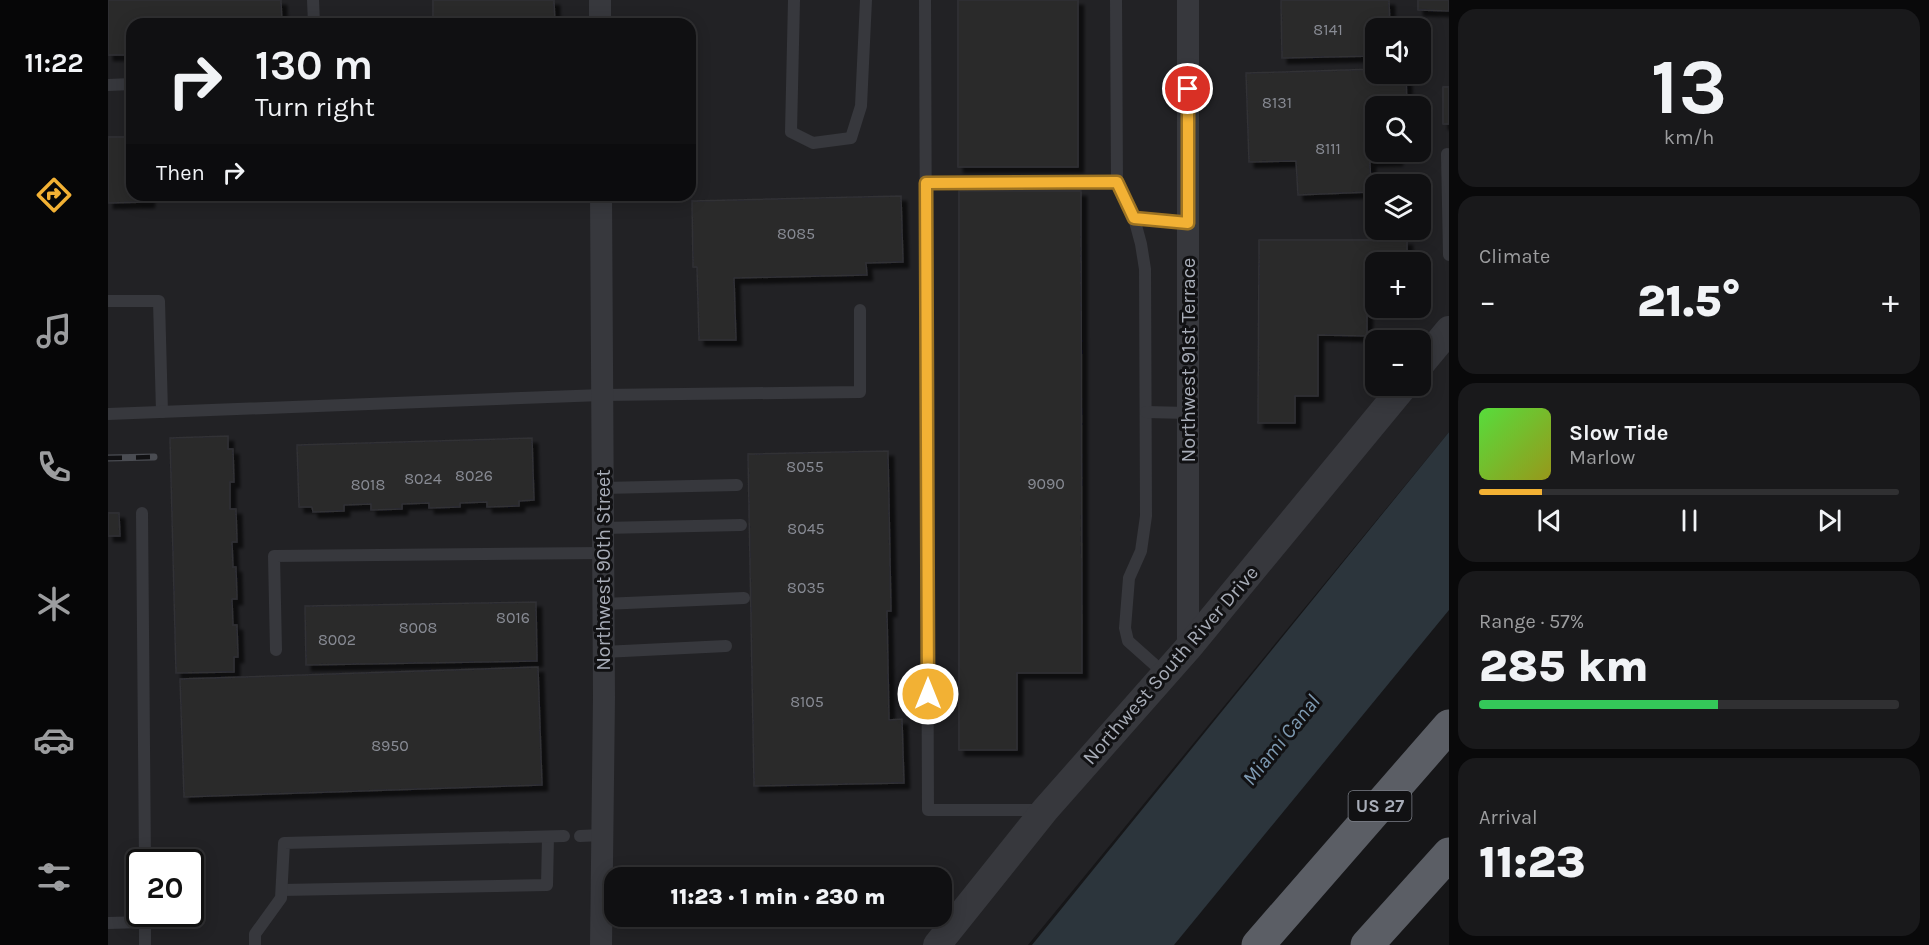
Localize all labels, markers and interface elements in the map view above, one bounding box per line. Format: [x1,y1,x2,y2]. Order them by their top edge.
map controls [1365,18,1431,396]
button: sound [1365,18,1431,84]
house number: 8141 [1313,20,1343,39]
text: 130 m [255,40,373,90]
text: 13 [1651,41,1727,133]
icon: right [156,42,234,120]
text: 11:22 [24,47,84,79]
pin [1162,63,1213,114]
icon: arrive [1171,72,1204,105]
text: Turn right [255,91,375,123]
house number: 8131 [1262,93,1292,112]
button: search [1365,96,1431,162]
text: km/h [1664,126,1714,149]
house number: 8111 [1315,139,1341,158]
icon: right [217,156,250,189]
text: Then [156,160,205,186]
icon: directions [33,174,75,216]
button: layers [1365,174,1431,240]
house number: 8085 [777,224,815,243]
text: Climate [1479,245,1550,268]
button: + [1365,252,1431,318]
street label: Northwest 91st Terrace [1177,258,1200,462]
text: 21.5° [1637,275,1741,327]
text: − [1479,282,1496,320]
text: + [1882,282,1899,320]
icon: music [33,310,75,352]
button: − [1365,330,1431,396]
text: Slow Tide [1569,420,1669,446]
icon: phone [33,446,75,488]
text: Marlow [1569,446,1635,469]
house number: 8055 [786,457,824,476]
house number: 8026 [455,466,493,485]
house number: 8024 [404,469,442,488]
street label: Northwest 90th Street [592,469,615,671]
house number: 9090 [1027,474,1065,493]
house number: 8018 [351,475,385,494]
icon: previous [1533,504,1566,537]
icon: pause [1673,504,1706,537]
icon: next [1813,504,1846,537]
house number: 8045 [787,519,825,538]
street label: Northwest South River Drive [1078,561,1263,769]
house number: 8035 [787,578,825,597]
icon: climate [33,583,75,625]
house number: 8016 [496,608,530,627]
text: Range · 57% [1479,610,1584,633]
house number: 8008 [399,618,437,637]
house number: 8002 [318,630,356,649]
text: 285 km [1479,640,1648,692]
position arrow [896,662,960,726]
water label: Miami Canal [1237,690,1325,790]
house number: 8105 [790,692,824,711]
icon: car [33,719,75,761]
house number: 8950 [371,736,409,755]
road number: US 27 [1348,791,1412,821]
text: Arrival [1479,806,1538,829]
text: 11:23 [1479,836,1585,888]
speed limit sign: 20 [126,849,204,927]
icon: filters [33,856,75,898]
text: 11:23 · 1 min · 230 m [671,884,885,910]

